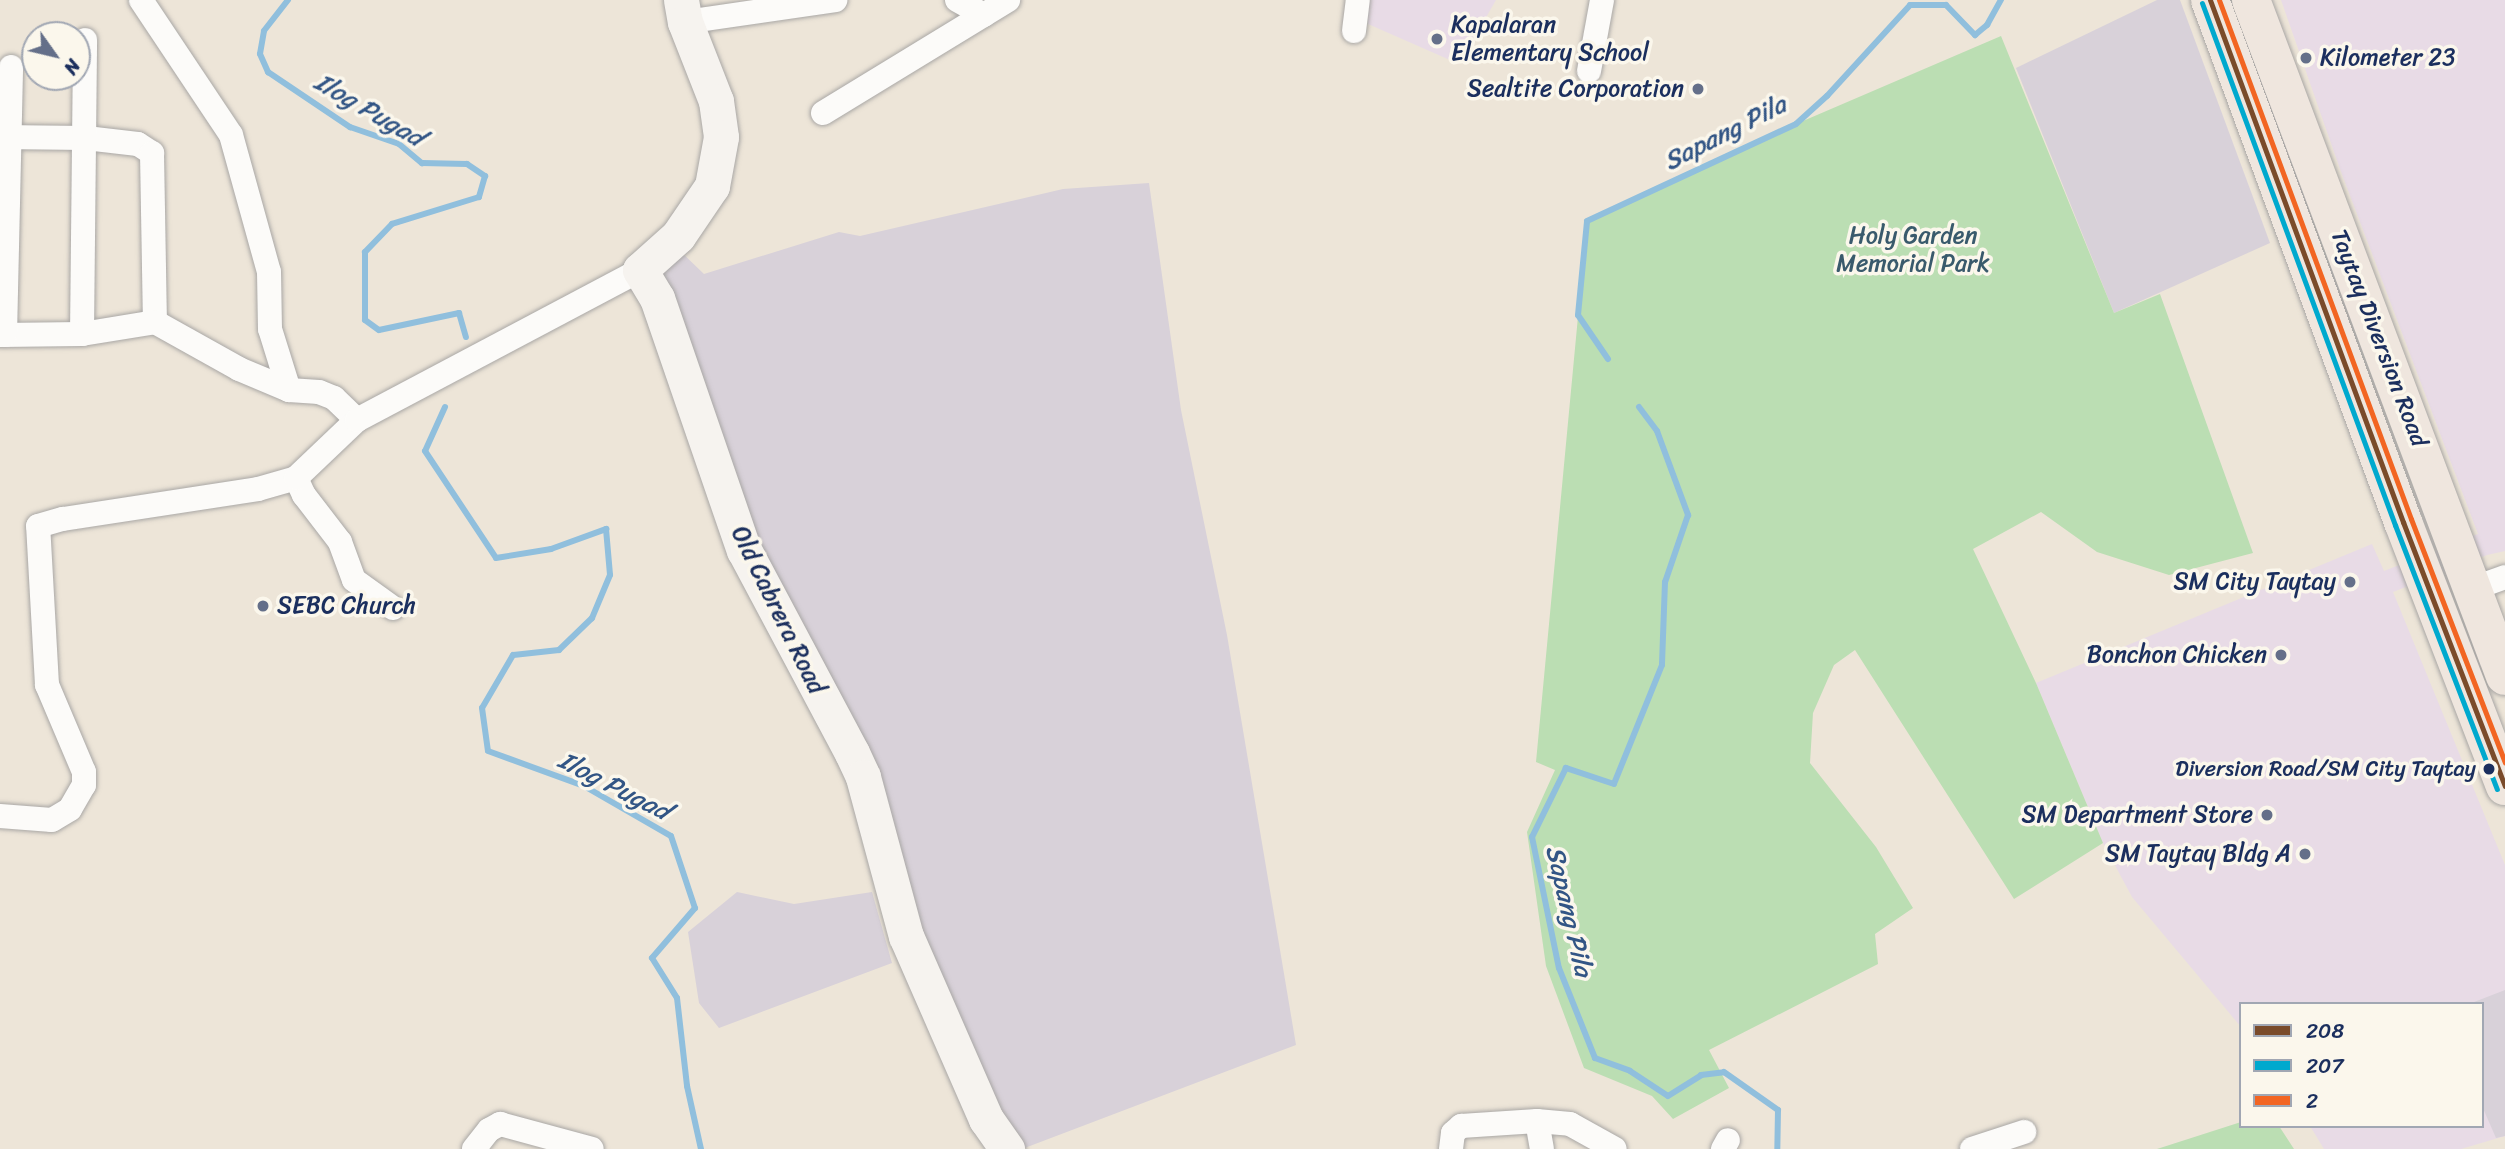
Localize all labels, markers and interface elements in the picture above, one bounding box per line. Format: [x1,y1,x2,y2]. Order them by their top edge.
place label: Kapalaran Elementary School [1451,11,1649,67]
north arrow [21,21,91,91]
marker: Kapalaran Elementary School [1429,31,1445,47]
place label: Kilometer 23 [2320,44,2455,72]
marker: Kilometer 23 [2298,50,2314,66]
text: N [55,52,90,82]
water label: Ilog Pugad [309,66,429,154]
place label: Sealtite Corporation [1466,75,1684,103]
marker: Sealtite Corporation [1690,81,1706,97]
water label: Sapang Pila [1658,89,1792,177]
park label: Holy Garden Memorial Park [1836,222,1990,278]
street label: Taytay Diversion Road [2324,225,2434,451]
street label: Old Cabrera Road [725,521,831,699]
place label: SM City Taytay [2173,568,2336,596]
marker: SM City Taytay [2342,574,2358,590]
place label: SEBC Church [277,592,416,620]
marker: SEBC Church [255,598,271,614]
place label: Bonchon Chicken [2087,641,2267,669]
marker: Bonchon Chicken [2273,647,2289,663]
water label: Ilog Pugad [553,745,675,827]
place label: Diversion Road/SM City Taytay [2175,756,2476,782]
marker: Diversion Road/SM City Taytay [2482,762,2496,776]
place label: SM Department Store [2021,801,2253,829]
marker: SM Department Store [2259,807,2275,823]
place label: SM Taytay Bldg A [2104,840,2291,868]
water label: Sapang Pila [1539,842,1599,980]
marker: SM Taytay Bldg A [2297,846,2313,862]
legend [2239,1002,2484,1128]
text: 208 [2306,1012,2344,1050]
text: 207 [2306,1047,2343,1085]
text: 2 [2306,1082,2318,1120]

